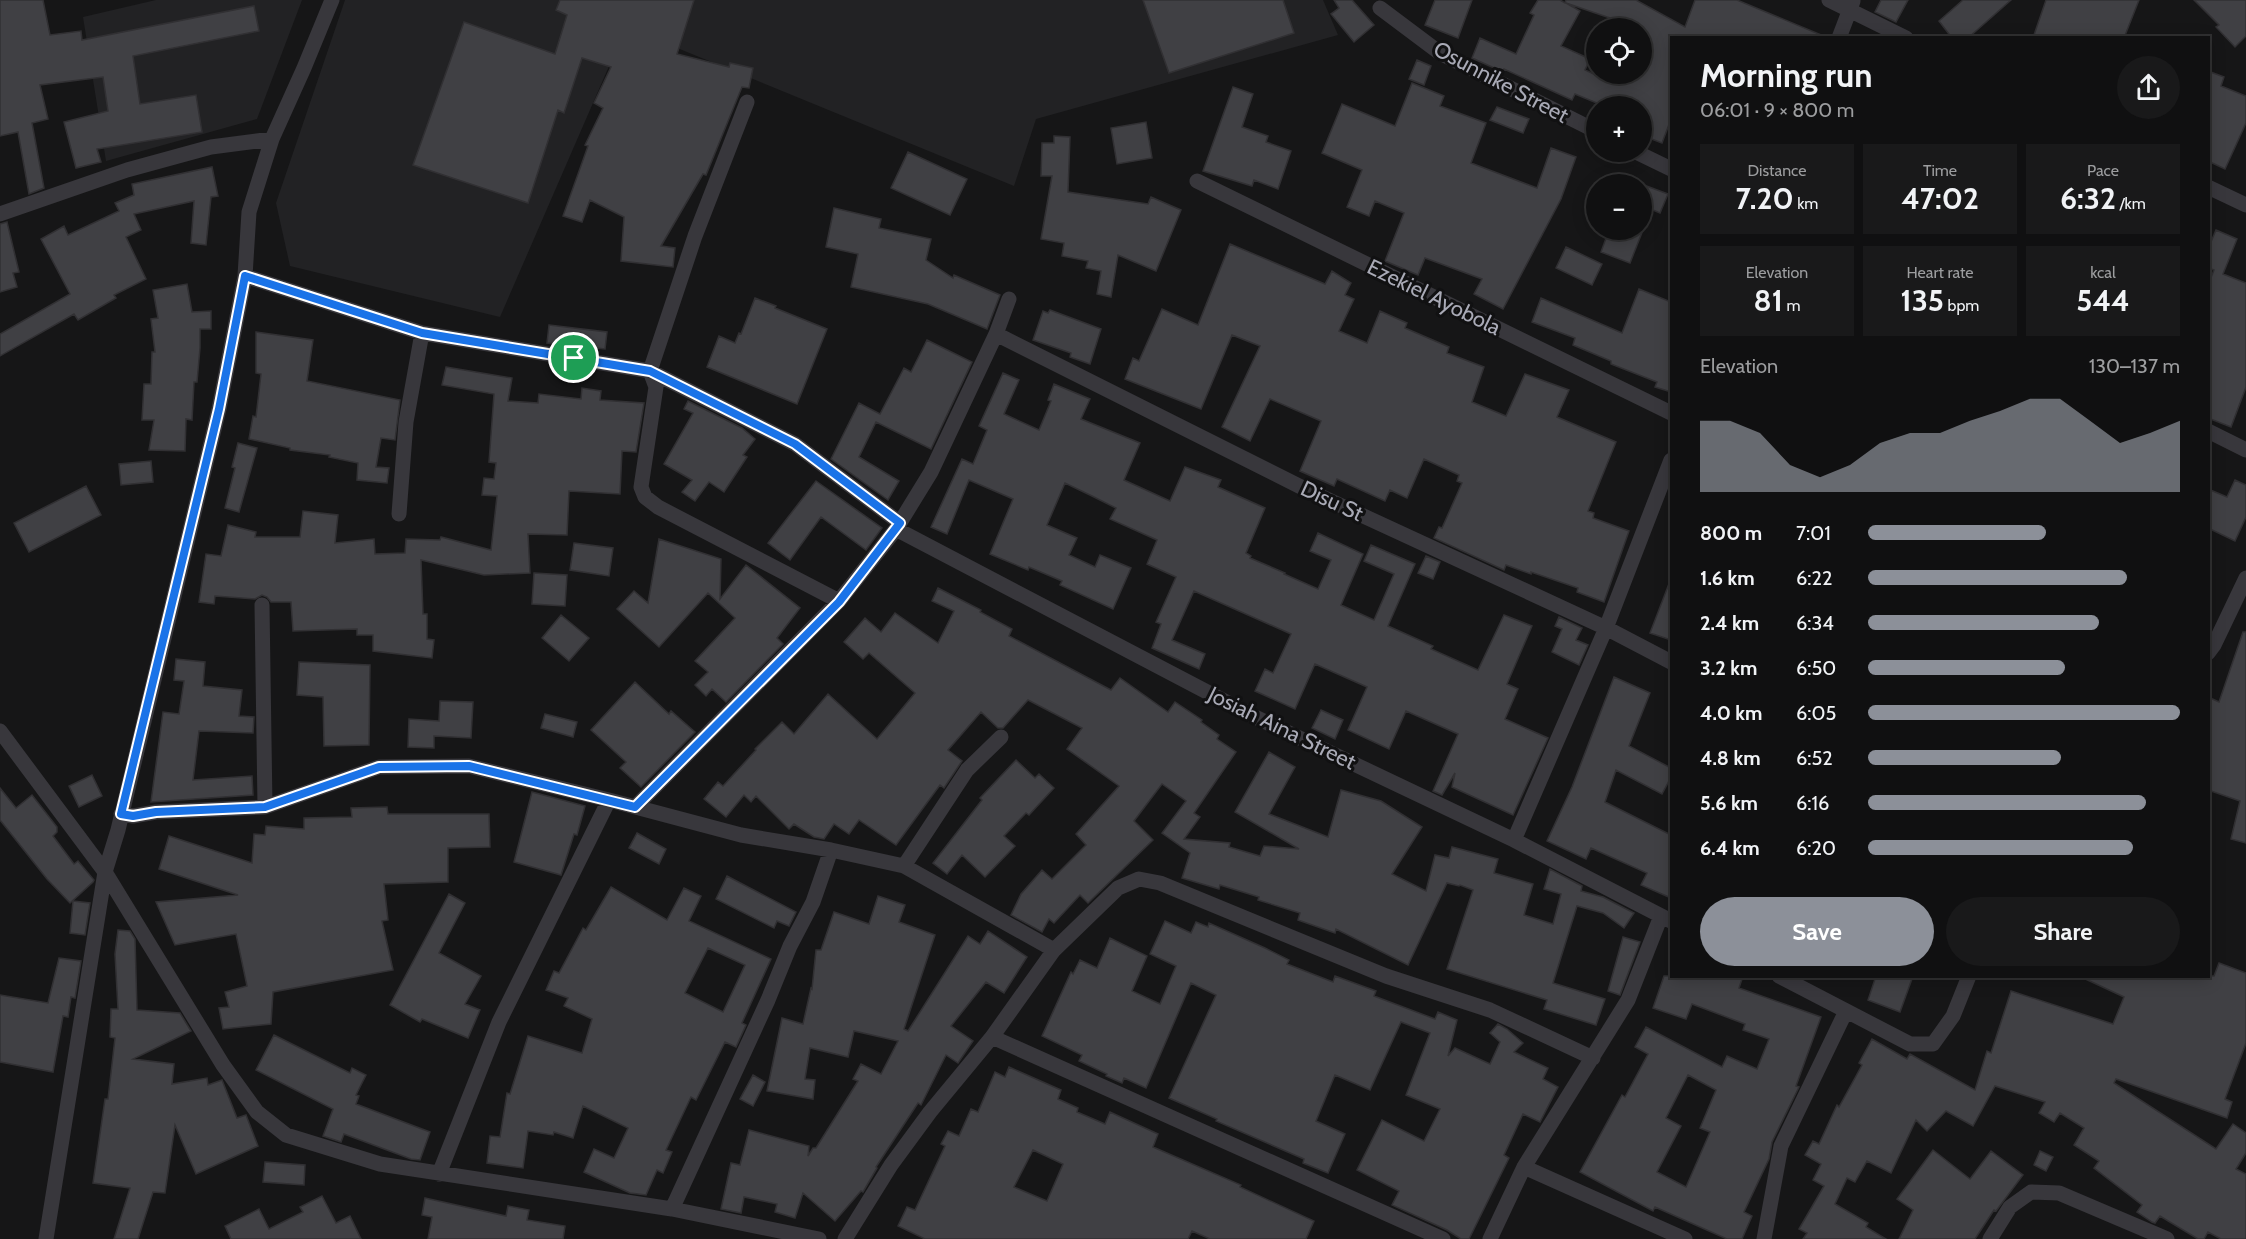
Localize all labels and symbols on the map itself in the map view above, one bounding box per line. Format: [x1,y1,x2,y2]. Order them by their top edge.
street label: Osunnike Street [1429,35,1574,129]
street label: Ezekiel Ayobola [1363,253,1506,341]
pin [548,332,599,383]
street label: Disu St [1296,475,1368,527]
street label: Josiah Aina Street [1203,680,1361,776]

